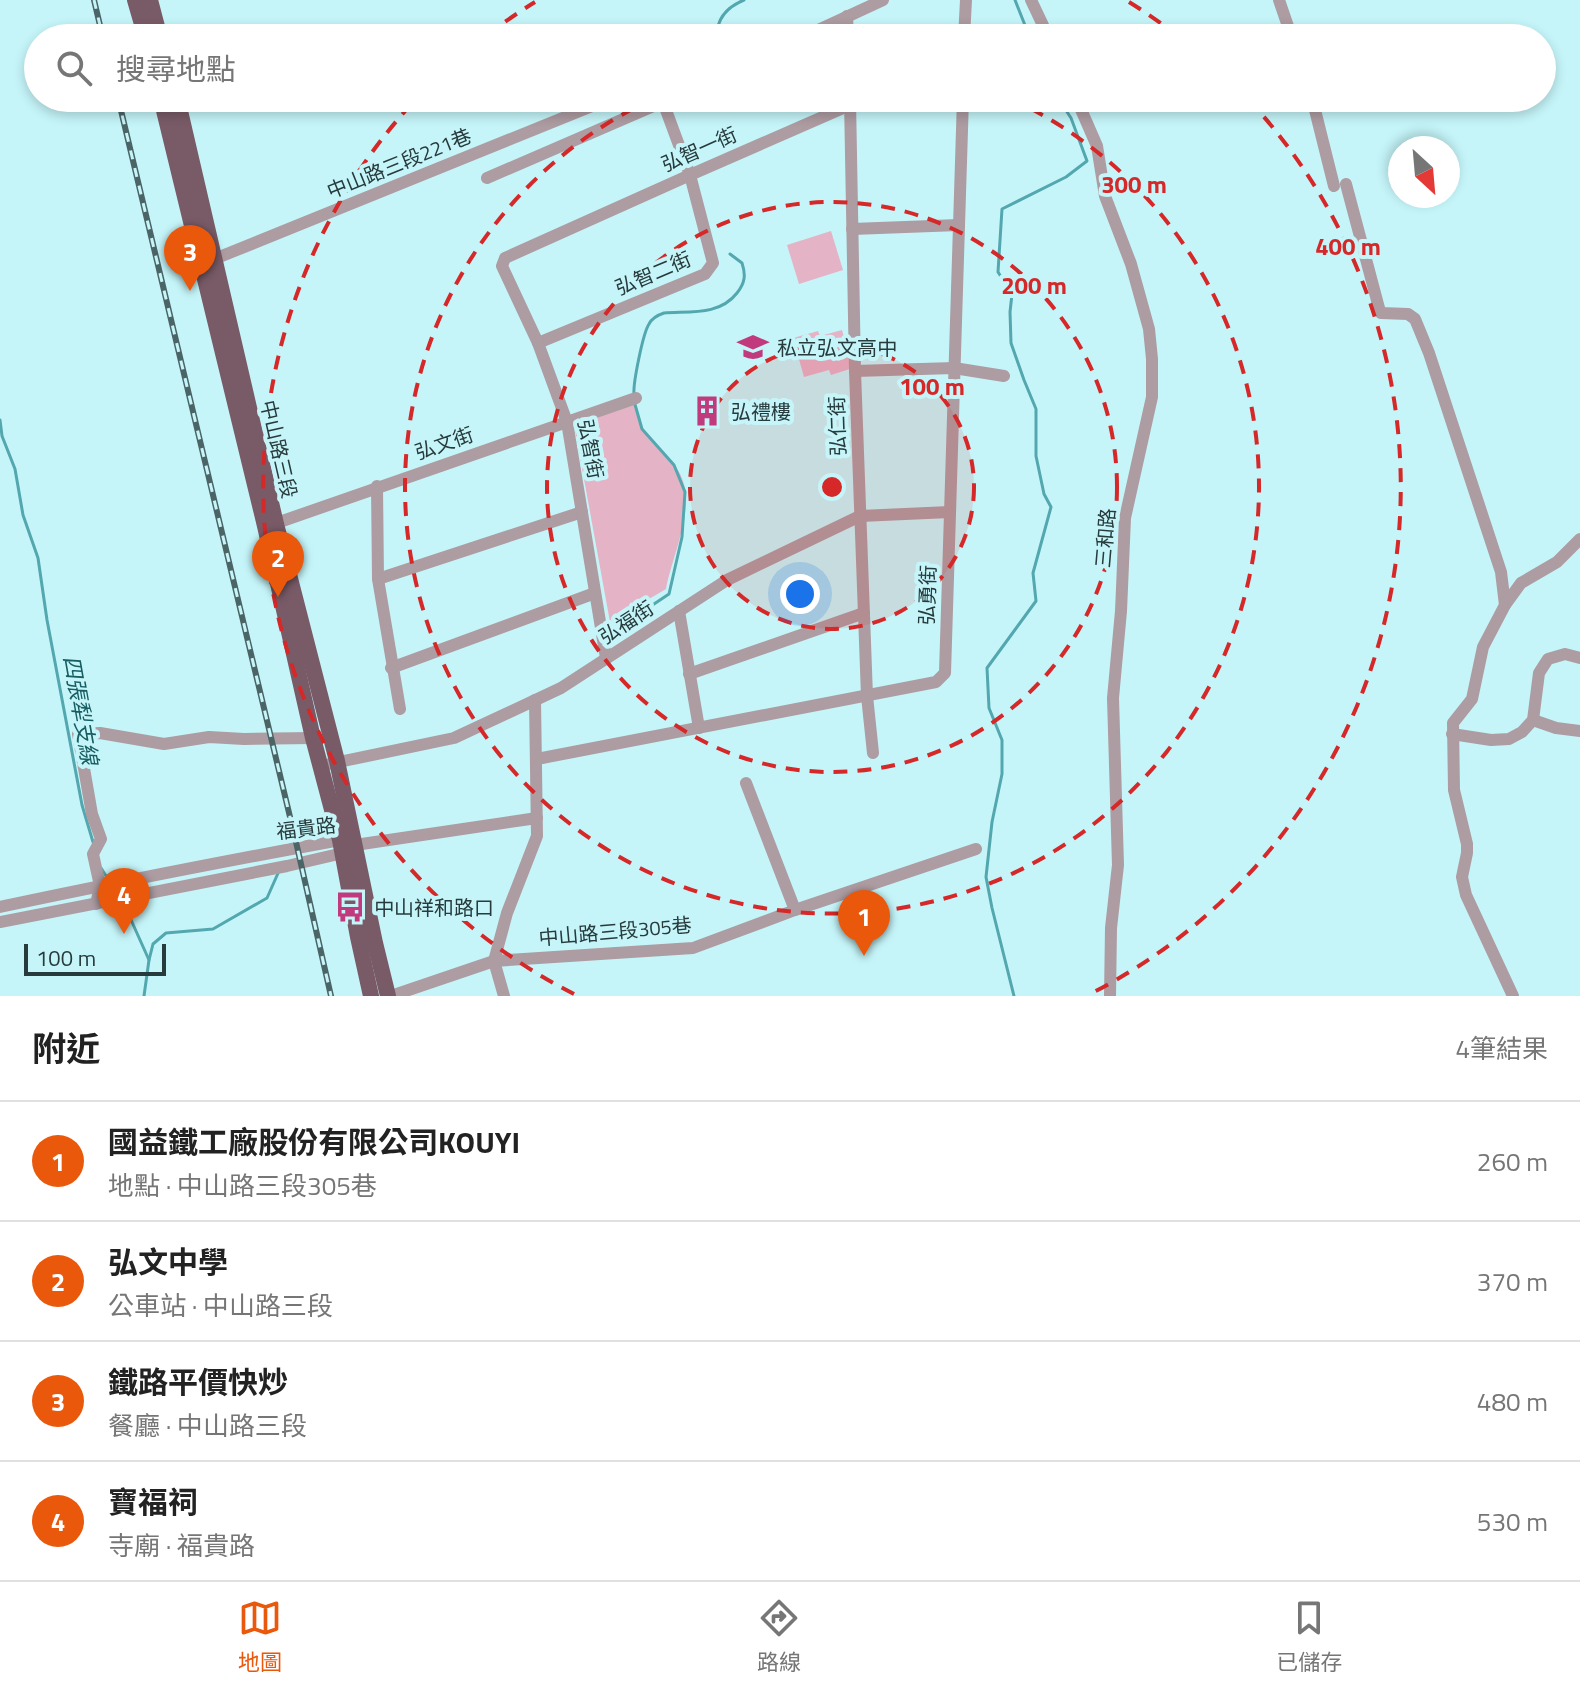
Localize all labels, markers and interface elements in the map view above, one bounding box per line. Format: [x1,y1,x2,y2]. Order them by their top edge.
search box [24,24,1556,112]
icon: search [52,46,96,90]
text: 搜尋地點 [116,46,236,92]
street label: 弘智一街 [656,119,742,179]
street label: 中山路三段221巷 [322,120,476,206]
north arrow [1388,136,1460,208]
text: 300 m [1101,166,1167,202]
pin: 3 [164,225,216,291]
text: 400 m [1315,228,1381,264]
street label: 弘智二街 [610,243,696,303]
text: 200 m [1001,267,1067,303]
school or university icon: 私立弘文高中 [736,330,770,364]
place label: 私立弘文高中 [777,332,897,363]
text: 100 m [899,368,965,404]
building icon: 弘禮樓 [690,394,724,428]
street label: 弘仁街 [820,395,854,457]
place label: 弘禮樓 [731,396,791,427]
street label: 中山路三段 [253,397,305,501]
street label: 弘智街 [570,417,612,481]
street label: 弘文街 [411,419,477,467]
centre of rings [818,473,846,501]
street label: 三和路 [1087,507,1123,569]
pin: 2 [252,531,304,597]
street label: 弘勇街 [910,564,944,626]
your location [780,574,820,614]
street label: 弘福街 [592,593,660,651]
water label: 四張犁支線 [55,653,108,770]
street label: 福貴路 [274,809,338,847]
pin: 4 [98,868,150,934]
bus stop icon: 中山祥和路口 [333,890,367,924]
pin: 1 [838,890,890,956]
place label: 中山祥和路口 [374,892,494,923]
street label: 中山路三段305巷 [537,909,693,953]
scale bar [24,940,166,976]
text: 100 m [36,941,96,975]
text: 附近 [32,1022,100,1074]
text: 4筆結果 [1455,1029,1548,1068]
text: 國益鐵工廠股份有限公司KOUYI [108,1119,520,1165]
text: 1 [51,1142,65,1181]
text: 260 m [1477,1142,1548,1181]
text: 地點 · 中山路三段305巷 [108,1166,377,1205]
text: 弘文中學 [108,1239,228,1285]
text: 2 [51,1262,65,1301]
text: 370 m [1477,1262,1548,1301]
text: 公車站 · 中山路三段 [108,1286,333,1325]
text: 鐵路平價快炒 [108,1359,288,1405]
text: 3 [51,1382,65,1421]
text: 480 m [1477,1382,1548,1421]
text: 餐廳 · 中山路三段 [108,1406,307,1445]
text: 寶福祠 [108,1479,198,1525]
text: 4 [51,1502,65,1541]
text: 530 m [1477,1502,1548,1541]
text: 寺廟 · 福貴路 [108,1526,255,1565]
tab: 地圖 [238,1596,282,1679]
tab: 路線 [757,1596,801,1679]
tab: 已儲存 [1276,1596,1342,1679]

